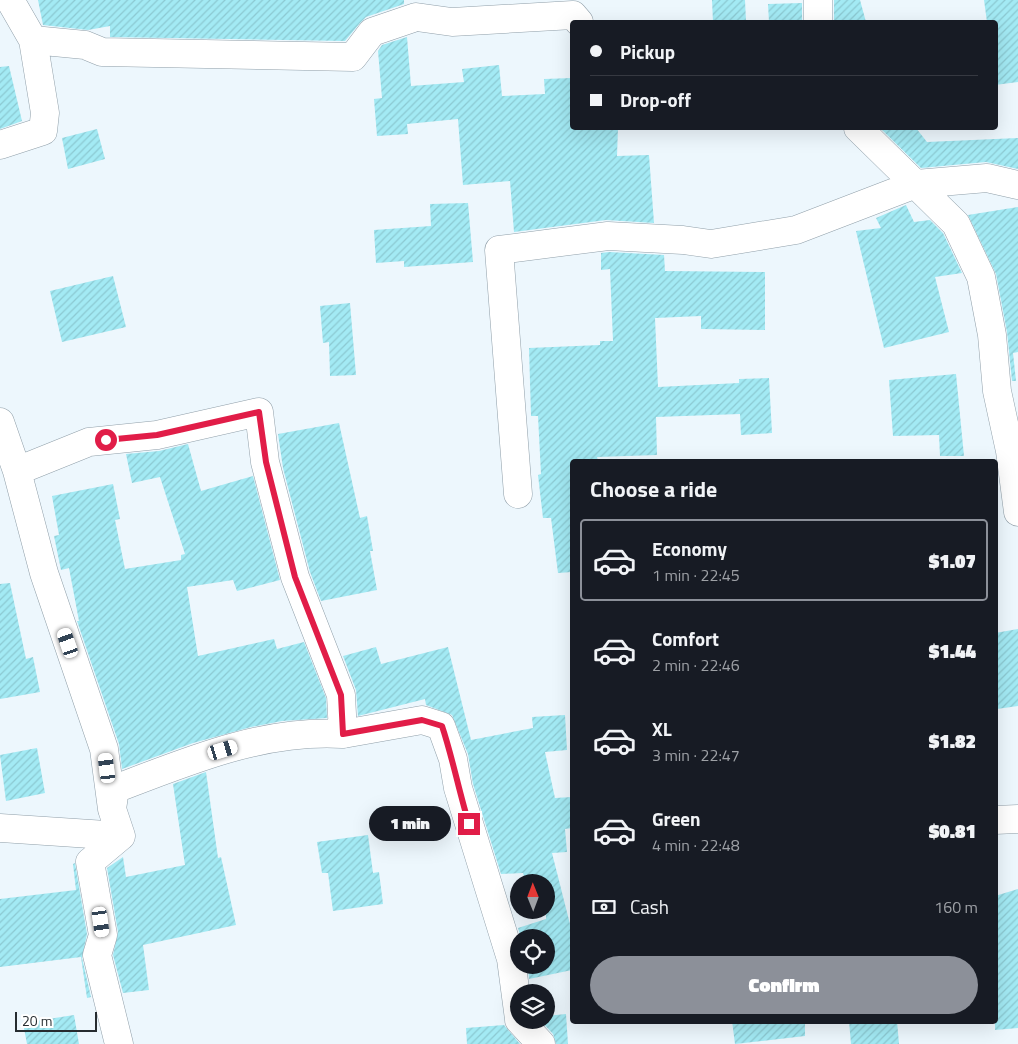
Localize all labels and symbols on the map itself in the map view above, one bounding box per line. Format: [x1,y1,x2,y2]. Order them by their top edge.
route start [95,429,117,451]
car [56,626,79,660]
car [206,738,239,762]
car [97,752,116,784]
callout: 1 min [369,806,452,842]
route end [458,813,480,835]
north arrow [510,874,555,919]
car [91,906,110,938]
scale bar [15,1009,98,1032]

